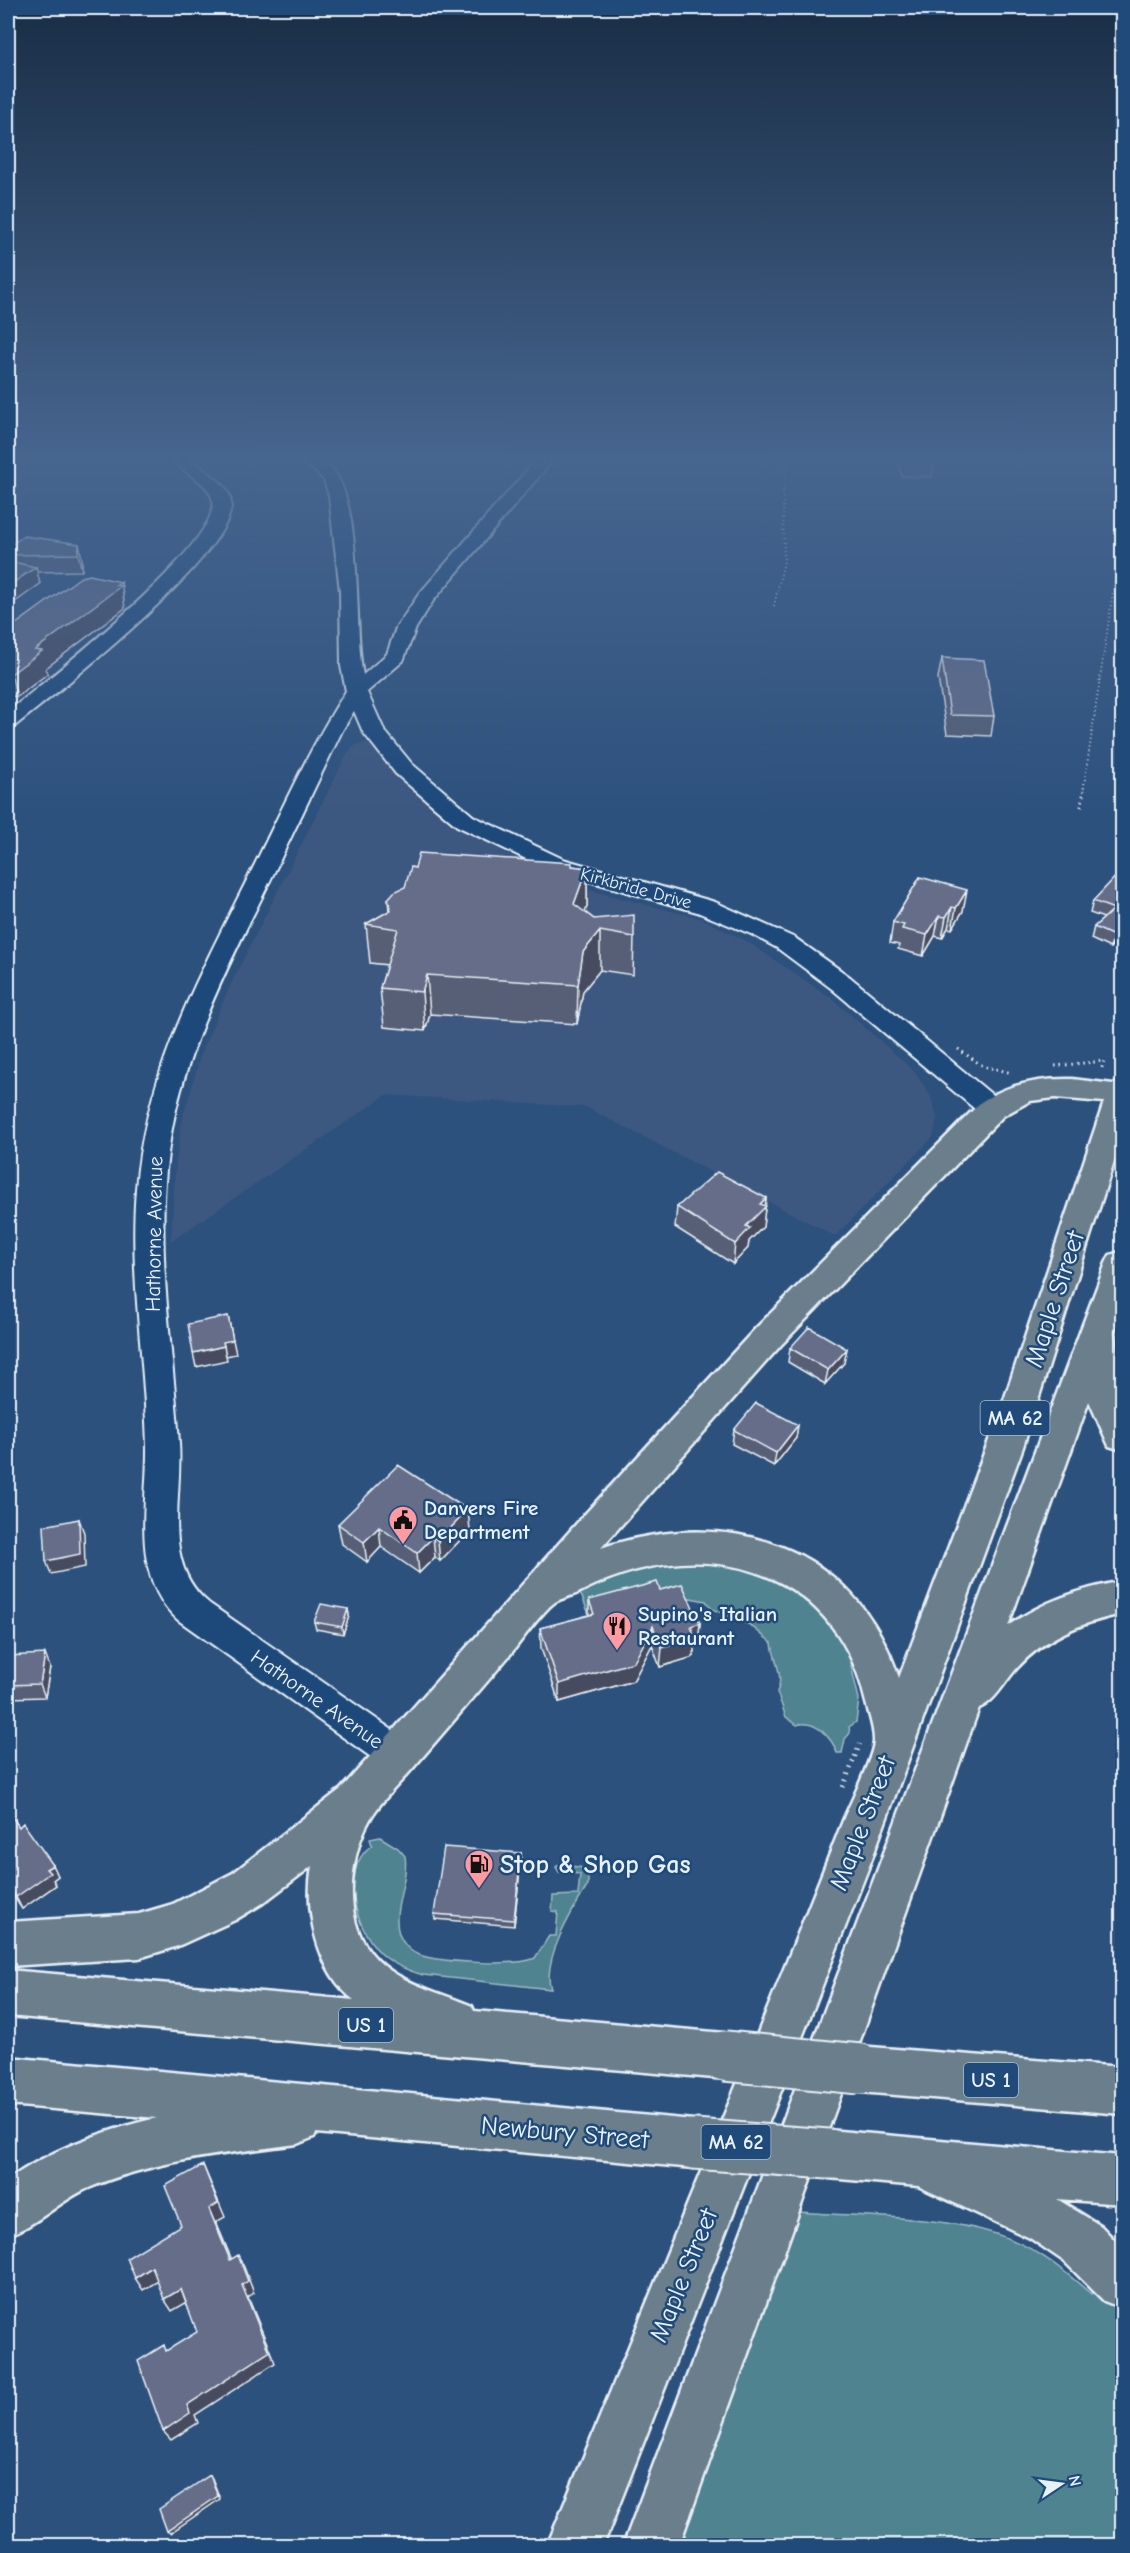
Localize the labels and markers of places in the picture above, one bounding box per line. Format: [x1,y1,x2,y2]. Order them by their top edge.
place label: Danvers Fire Department [424,1496,538,1544]
public building icon: Danvers Fire Department [387,1504,419,1546]
place label: Supino's Italian Restaurant [638,1602,777,1650]
restaurant icon: Supino's Italian Restaurant [601,1610,633,1652]
fuel station icon: Stop & Shop Gas [463,1848,495,1890]
place label: Stop & Shop Gas [500,1850,691,1880]

